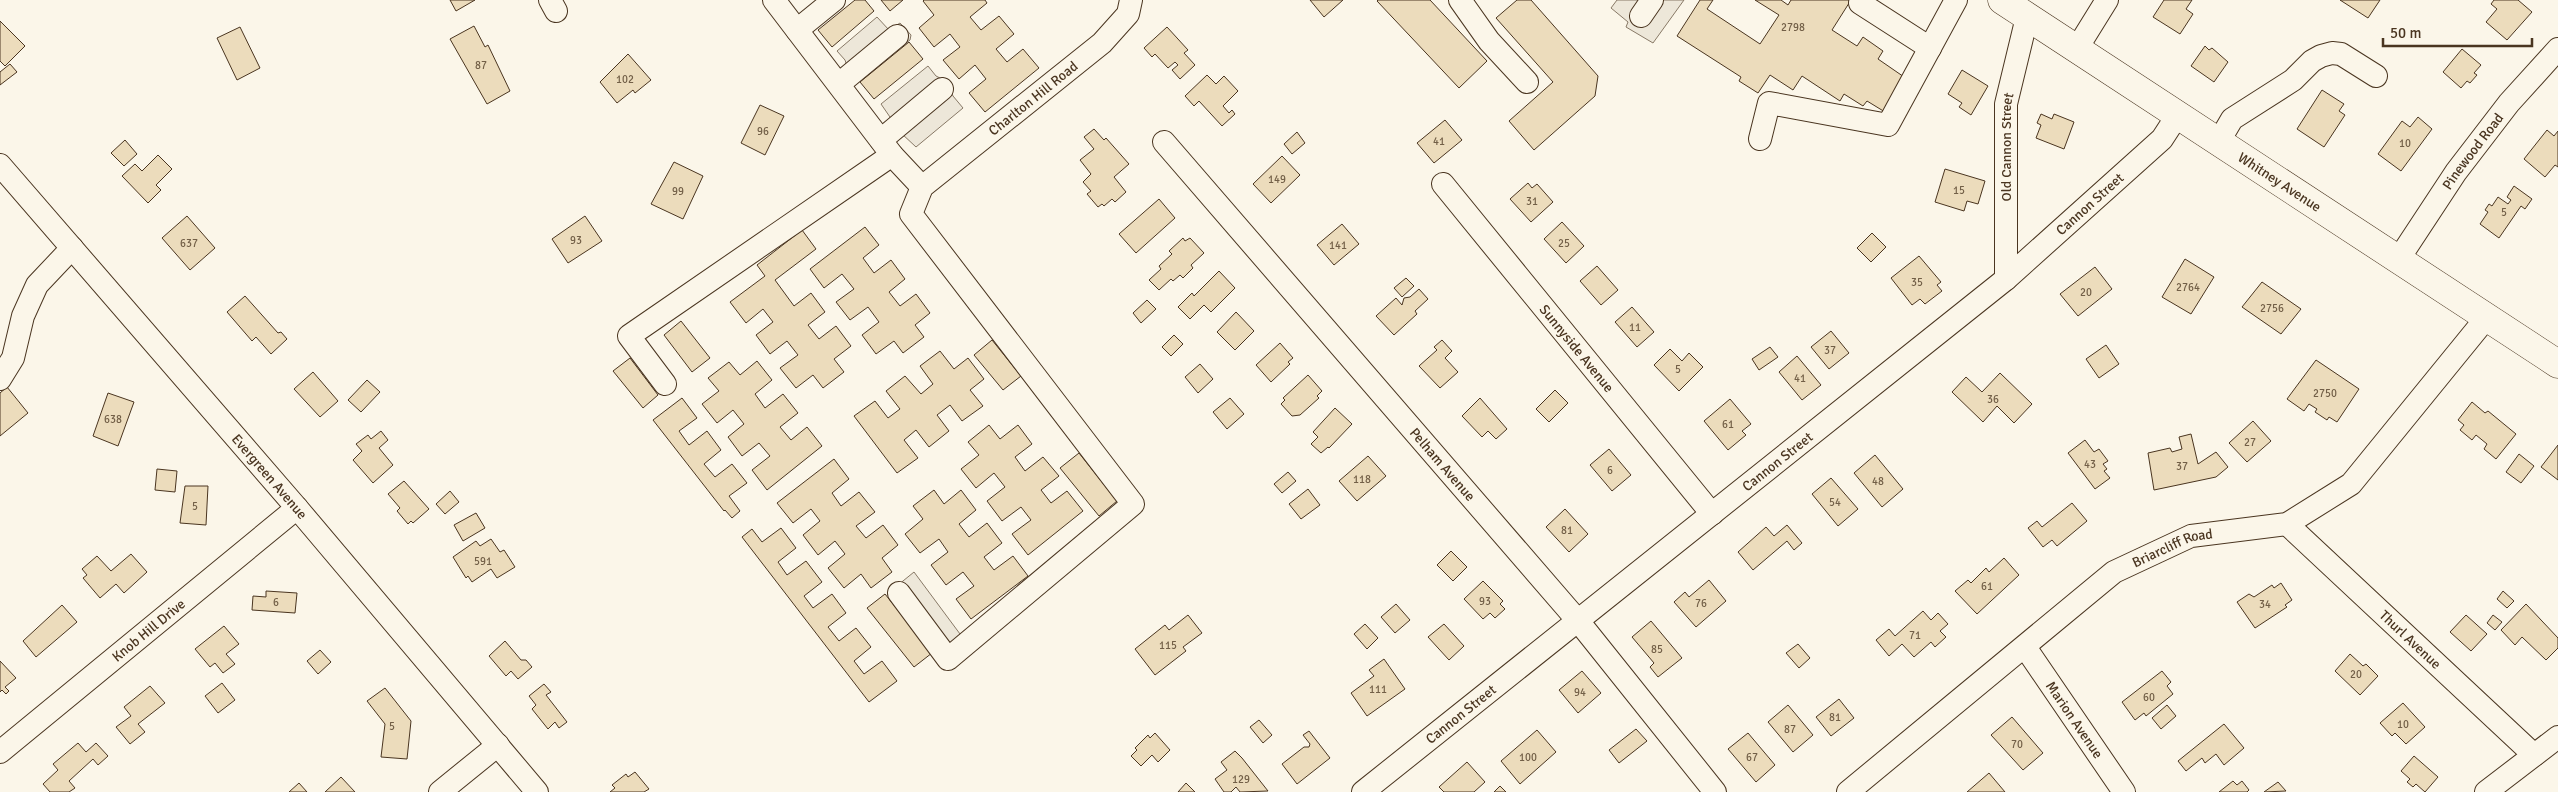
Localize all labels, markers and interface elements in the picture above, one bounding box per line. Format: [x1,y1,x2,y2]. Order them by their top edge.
scale bar [2383,15,2532,47]
house number: 2798 [1781,21,1805,34]
text: 50 m [2390,24,2421,42]
street label: Charlton Hill Road [985,58,1081,139]
house number: 87 [475,59,487,72]
house number: 102 [616,73,634,86]
street label: Old Cannon Street [1998,91,2017,202]
street label: Pinewood Road [2439,110,2507,193]
house number: 96 [757,125,769,138]
house number: 41 [1433,135,1445,148]
house number: 10 [2399,137,2411,150]
street label: Whitney Avenue [2235,149,2324,216]
street label: Cannon Street [2053,169,2127,239]
house number: 149 [1268,173,1286,186]
house number: 15 [1953,184,1965,197]
house number: 99 [672,185,684,198]
house number: 31 [1526,195,1538,208]
house number: 5 [2501,206,2507,219]
house number: 93 [570,234,582,247]
house number: 637 [180,237,198,250]
house number: 25 [1558,237,1570,250]
house number: 141 [1329,239,1347,252]
house number: 35 [1911,276,1923,289]
house number: 2764 [2176,281,2200,294]
house number: 20 [2080,286,2092,299]
street label: Sunnyside Avenue [1536,301,1617,396]
house number: 2756 [2260,302,2284,315]
house number: 11 [1629,321,1641,334]
house number: 37 [1824,344,1836,357]
house number: 5 [1675,363,1681,376]
house number: 41 [1794,372,1806,385]
house number: 2750 [2313,387,2337,400]
house number: 36 [1987,393,1999,406]
house number: 638 [104,413,122,426]
house number: 61 [1722,418,1734,431]
street label: Pelham Avenue [1406,424,1479,505]
street label: Cannon Street [1739,429,1816,495]
street label: Evergreen Avenue [228,431,311,523]
house number: 27 [2244,436,2256,449]
house number: 43 [2084,458,2096,471]
house number: 37 [2176,460,2188,473]
house number: 6 [1607,464,1613,477]
house number: 118 [1353,473,1371,486]
house number: 48 [1872,475,1884,488]
house number: 54 [1829,496,1841,509]
house number: 5 [192,500,198,513]
house number: 81 [1561,524,1573,537]
street label: Briarcliff Road [2130,525,2214,571]
house number: 591 [474,555,492,568]
house number: 61 [1981,580,1993,593]
house number: 93 [1479,595,1491,608]
street label: Knob Hill Drive [109,596,189,665]
house number: 6 [273,596,279,609]
house number: 76 [1695,597,1707,610]
house number: 34 [2259,598,2271,611]
street label: Thurl Avenue [2376,607,2445,673]
house number: 71 [1909,629,1921,642]
house number: 115 [1159,639,1177,652]
house number: 85 [1651,643,1663,656]
house number: 20 [2350,668,2362,681]
street label: Marion Avenue [2042,678,2106,762]
street label: Cannon Street [1422,681,1500,748]
house number: 111 [1369,683,1387,696]
house number: 94 [1574,686,1586,699]
house number: 60 [2143,691,2155,704]
house number: 81 [1829,711,1841,724]
house number: 10 [2397,718,2409,731]
house number: 5 [389,720,395,733]
house number: 87 [1784,723,1796,736]
house number: 70 [2011,738,2023,751]
house number: 100 [1519,751,1537,764]
house number: 67 [1746,751,1758,764]
house number: 129 [1232,773,1250,786]

